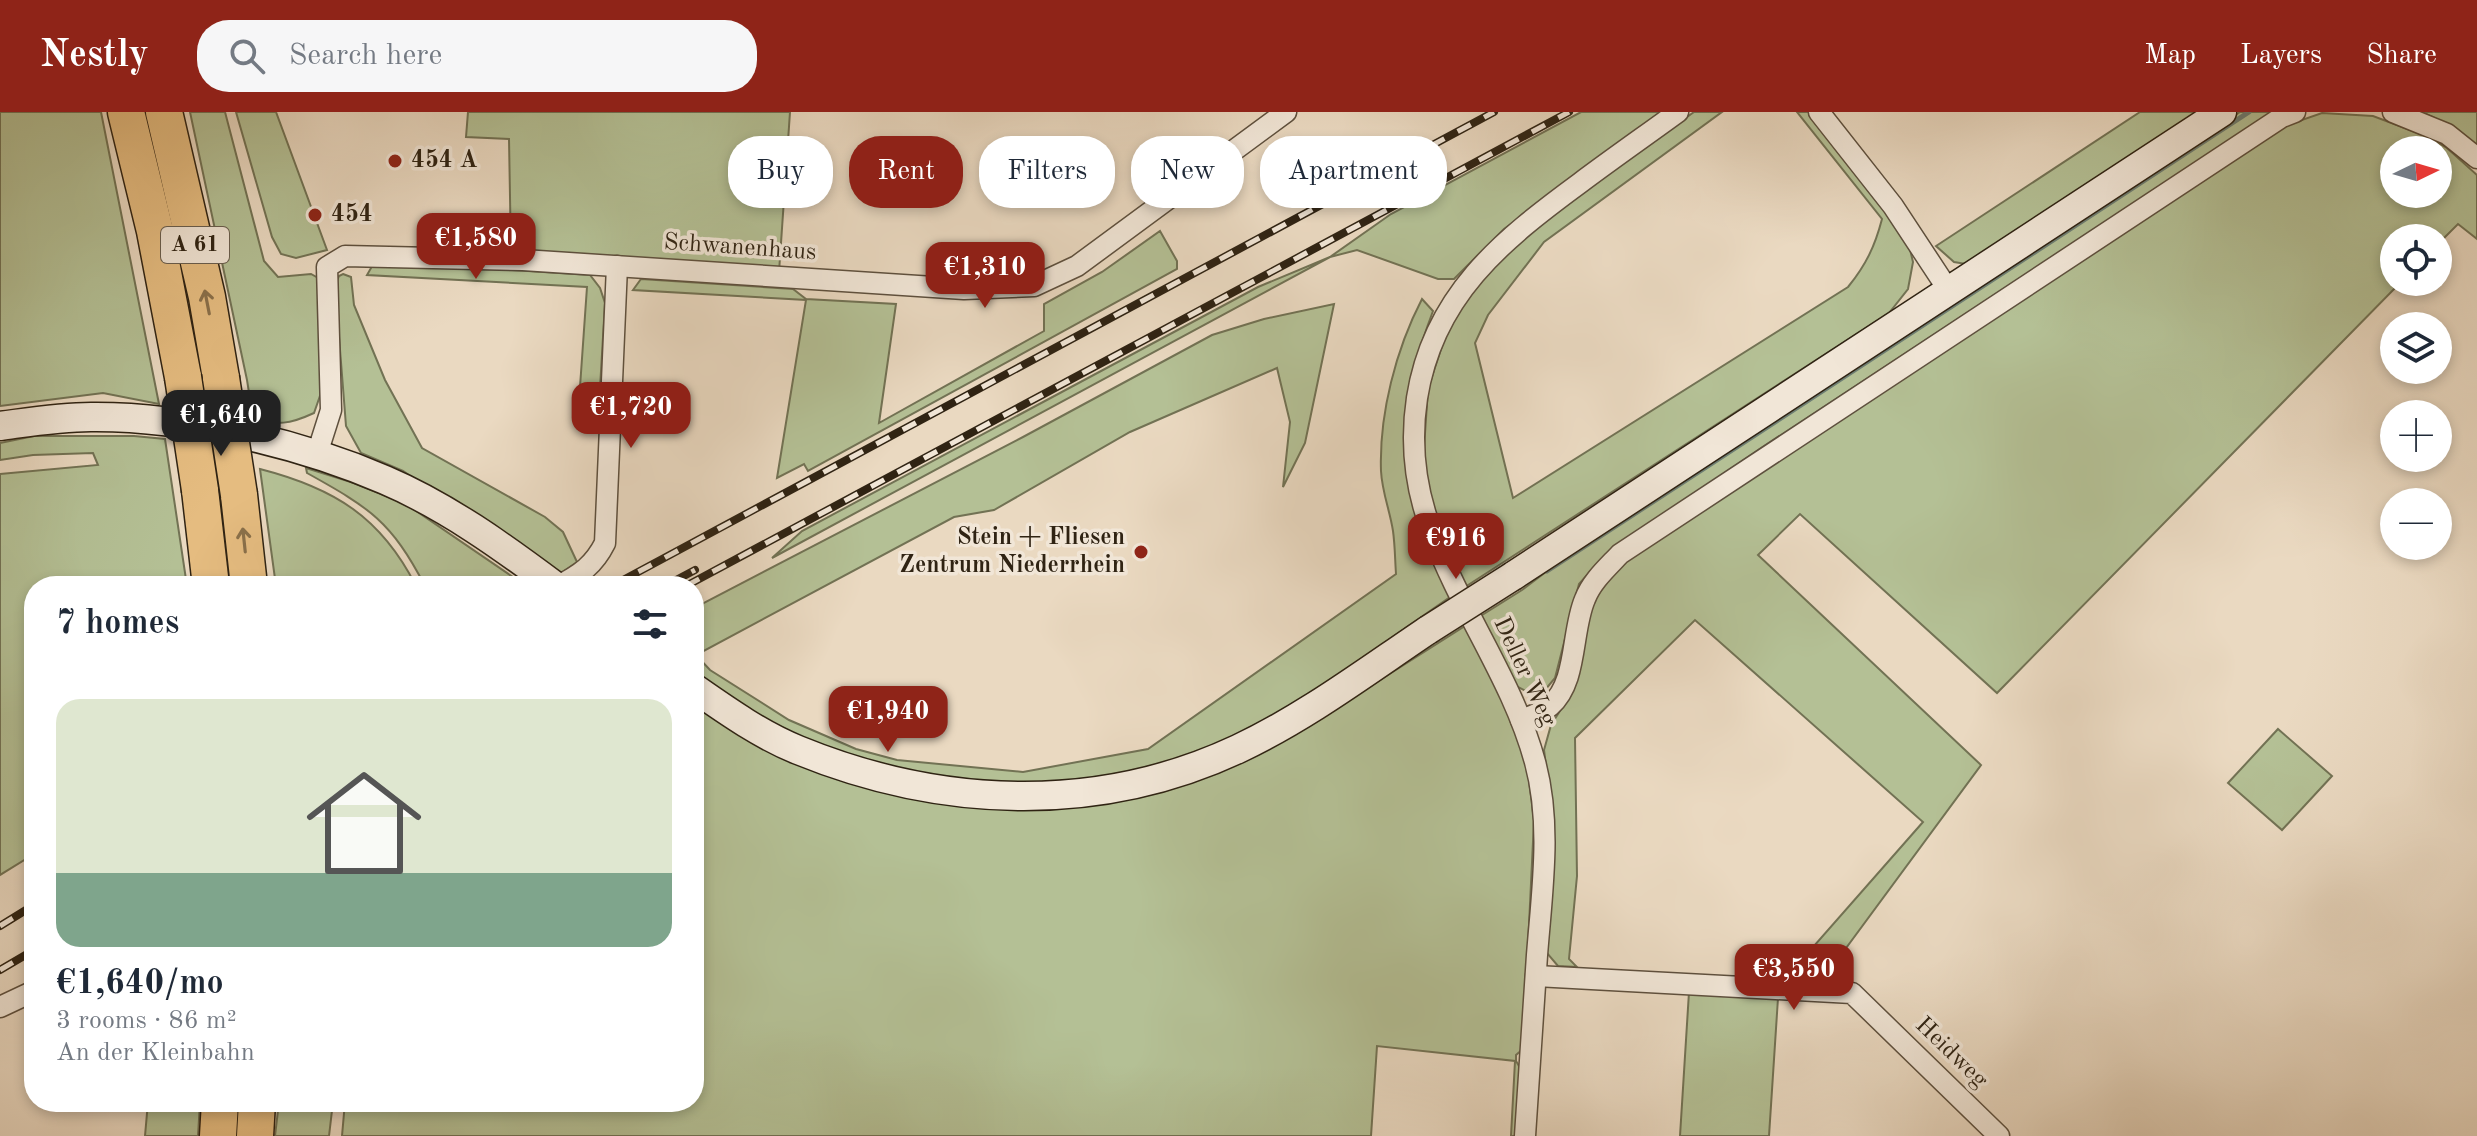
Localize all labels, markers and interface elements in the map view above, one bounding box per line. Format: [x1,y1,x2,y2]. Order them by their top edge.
search box [197,20,757,92]
icon: search [225,34,269,78]
text: Nestly [40,37,149,75]
text: Search here [289,41,442,71]
text: Map [2144,42,2196,70]
text: Layers [2240,42,2322,70]
text: Share [2366,42,2437,70]
chip: Buy [728,136,833,208]
chip: Rent [849,136,963,208]
chip: Filters [979,136,1115,208]
chip: New [1131,136,1244,208]
chip: Apartment [1260,136,1447,208]
north arrow [2380,136,2452,208]
map controls [2380,136,2452,560]
place label: 454 A [411,148,478,173]
marker: 454 A [386,152,404,170]
place label: 454 [331,202,373,227]
marker: 454 [306,206,324,224]
pin: €1,580 [411,213,541,281]
button: locate [2380,224,2452,296]
text: €1,580 [435,226,517,252]
road number: A 61 [161,227,229,263]
street label: Schwanenhaus [663,231,817,265]
pin: €1,310 [920,242,1050,310]
text: €1,310 [944,255,1026,281]
one-way arrow [199,289,214,315]
button: layers [2380,312,2452,384]
pin: €1,720 [566,382,696,450]
pin: €1,640 [156,390,286,458]
text: €1,720 [590,395,672,421]
button: + [2380,400,2452,472]
text: €1,640 [180,403,262,429]
button: − [2380,488,2452,560]
pin: €916 [1409,513,1503,581]
place label: Stein + Fliesen Zentrum Niederrhein [899,526,1125,578]
text: €916 [1426,526,1486,552]
one-way arrow [236,527,251,554]
marker: Stein + Fliesen Zentrum Niederrhein [1132,543,1150,561]
icon: filters [628,602,672,646]
text: 7 homes [56,607,179,641]
street label: Deller Weg [1488,614,1560,730]
pin: €1,940 [823,686,953,754]
text: €1,940 [847,699,929,725]
icon: home [292,751,436,895]
pin: €3,550 [1729,944,1859,1012]
text: €3,550 [1753,957,1835,983]
text: €1,640/mo [56,967,224,1001]
text: 3 rooms · 86 m² [56,1008,237,1034]
street label: Heidweg [1910,1013,1992,1093]
text: An der Kleinbahn [56,1040,255,1066]

